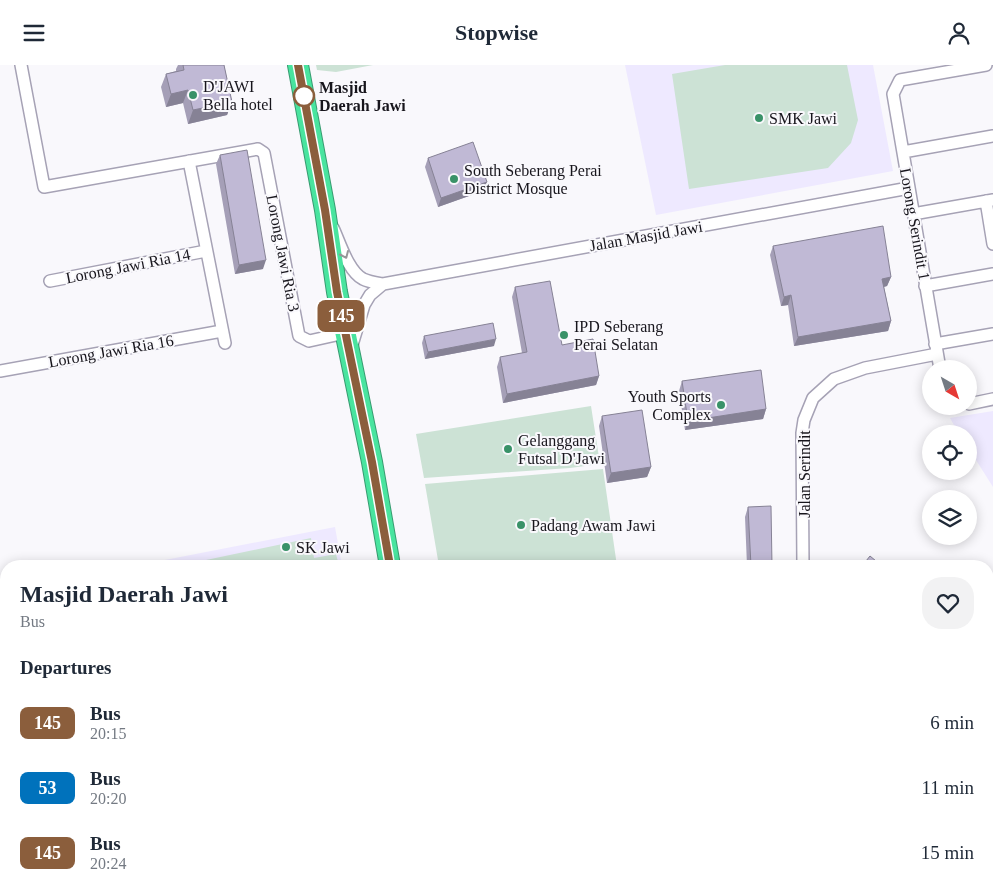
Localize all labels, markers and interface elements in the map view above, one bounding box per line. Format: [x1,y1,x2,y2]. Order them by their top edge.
icon: menu [20,19,48,47]
icon: person [945,19,973,47]
text: Stopwise [455,20,538,45]
place label: D'JAWI Bella hotel [203,78,273,113]
place label: Masjid Daerah Jawi [319,79,406,114]
marker: Masjid Daerah Jawi [293,85,315,107]
marker: D'JAWI Bella hotel [187,89,199,101]
place label: SMK Jawi [769,110,838,127]
marker: SMK Jawi [753,112,765,124]
place label: South Seberang Perai District Mosque [464,162,602,198]
street label: Lorong Serindit 1 [896,167,933,282]
marker: South Seberang Perai District Mosque [448,173,460,185]
street label: Lorong Jawi Ria 3 [262,193,303,313]
street label: Jalan Masjid Jawi [588,218,705,255]
street label: Lorong Jawi Ria 14 [64,246,192,287]
one-way arrow [339,250,350,259]
line badge: 145 [312,300,370,332]
text: 145 [328,306,355,326]
place label: IPD Seberang Perai Selatan [574,318,663,353]
marker: IPD Seberang Perai Selatan [558,329,570,341]
street label: Lorong Jawi Ria 16 [47,332,175,371]
north arrow [922,360,978,415]
map controls [922,360,977,545]
place label: Youth Sports Complex [628,388,711,424]
marker: Youth Sports Complex [715,399,727,411]
button: locate [922,425,977,480]
street label: Jalan Serindit [796,430,813,518]
place label: Gelanggang Futsal D'Jawi [518,432,605,467]
marker: Gelanggang Futsal D'Jawi [502,443,514,455]
button: layers [922,490,977,545]
place label: Padang Awam Jawi [531,517,656,535]
marker: Padang Awam Jawi [515,519,527,531]
place label: SK Jawi [296,539,350,556]
marker: SK Jawi [280,541,292,553]
button: heart [922,577,974,629]
text: Masjid Daerah Jawi [20,581,228,607]
text: Bus [20,613,45,630]
text: Departures [20,657,111,678]
text: Bus [90,703,121,724]
text: 6 min [930,712,974,733]
text: 145 [34,713,61,733]
text: 20:15 [90,725,126,742]
text: Bus [90,768,121,789]
text: 11 min [921,777,974,798]
text: 53 [39,778,57,798]
text: 20:20 [90,790,126,807]
text: Bus [90,833,121,854]
text: 15 min [921,842,974,863]
text: 145 [34,843,61,863]
text: 20:24 [90,855,126,872]

